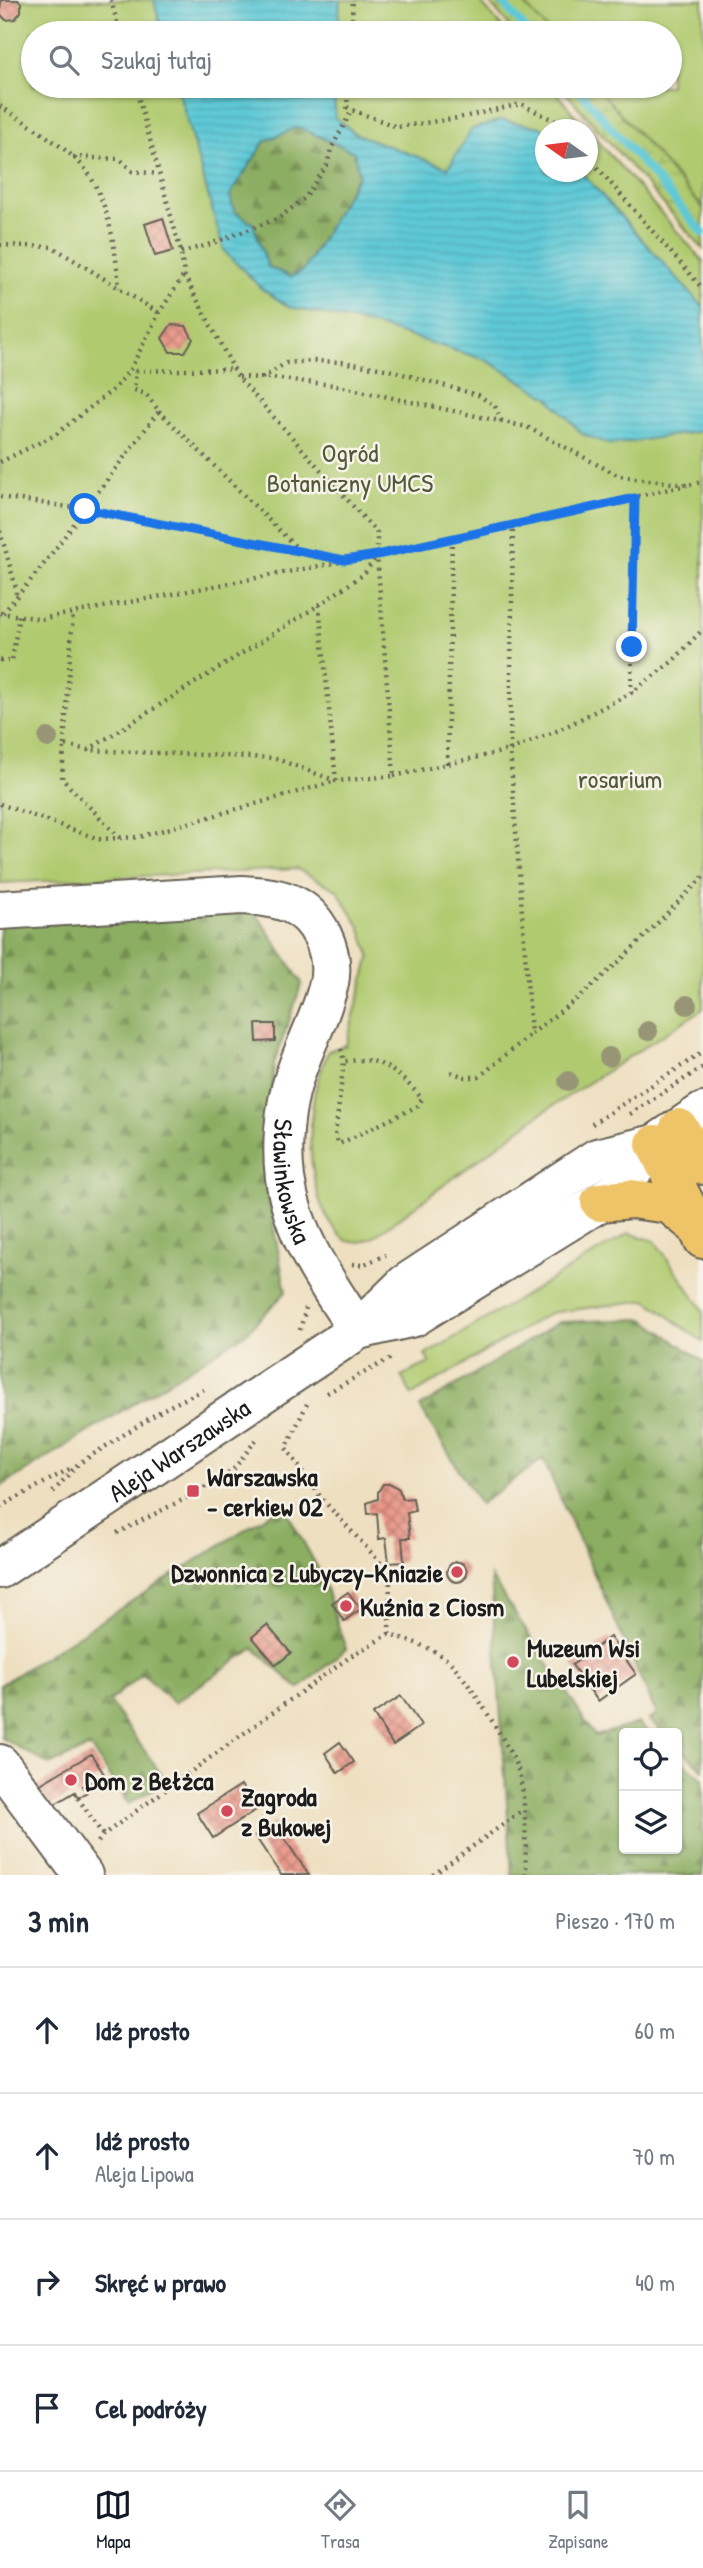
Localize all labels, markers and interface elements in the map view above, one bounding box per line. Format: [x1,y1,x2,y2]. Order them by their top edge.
search box [21,21,682,98]
icon: search [45,41,83,79]
text: Szukaj tutaj [101,42,212,77]
north arrow [535,119,598,182]
park label: Ogród Botaniczny UMCS [267,435,433,500]
route start [69,493,100,524]
route end [616,631,647,662]
park label: rosarium [578,761,662,796]
street label: Sławinkowska [266,1117,320,1249]
street label: Aleja Warszawska [101,1390,256,1509]
place label: Warszawska - cerkiew 02 [207,1459,324,1524]
marker: Warszawska - cerkiew 02 [185,1483,201,1499]
place label: Dzwonnica z Lubyczy-Kniazie [171,1555,444,1591]
marker: Dzwonnica z Lubyczy-Kniazie [449,1564,465,1580]
place label: Kuźnia z Ciosm [360,1589,505,1624]
marker: Kuźnia z Ciosm [338,1598,354,1614]
place label: Muzeum Wsi Lubelskiej [527,1630,640,1695]
marker: Muzeum Wsi Lubelskiej [505,1654,521,1670]
map controls [619,1728,682,1854]
button: locate [619,1728,682,1791]
place label: Dom z Bełżca [85,1763,214,1798]
marker: Dom z Bełżca [63,1772,79,1788]
place label: Zagroda z Bukowej [241,1779,331,1844]
button: layers [619,1791,682,1854]
marker: Zagroda z Bukowej [219,1803,235,1819]
text: 3 min [28,1901,89,1941]
text: Pieszo · 170 m [556,1905,675,1936]
icon: ahead [28,2011,66,2049]
text: Idź prosto [95,2013,189,2048]
text: 60 m [635,2015,675,2046]
text: Idź prosto [95,2123,189,2158]
icon: ahead [28,2137,66,2175]
text: 70 m [632,2141,675,2172]
text: Aleja Lipowa [95,2158,194,2189]
icon: right [28,2263,66,2301]
text: Skręć w prawo [95,2265,226,2300]
text: 40 m [635,2267,675,2298]
icon: arrive [28,2389,66,2427]
text: Cel podróży [95,2391,207,2426]
tab: Mapa [94,2486,132,2554]
tab: Trasa [321,2486,360,2554]
tab: Zapisane [548,2486,609,2554]

